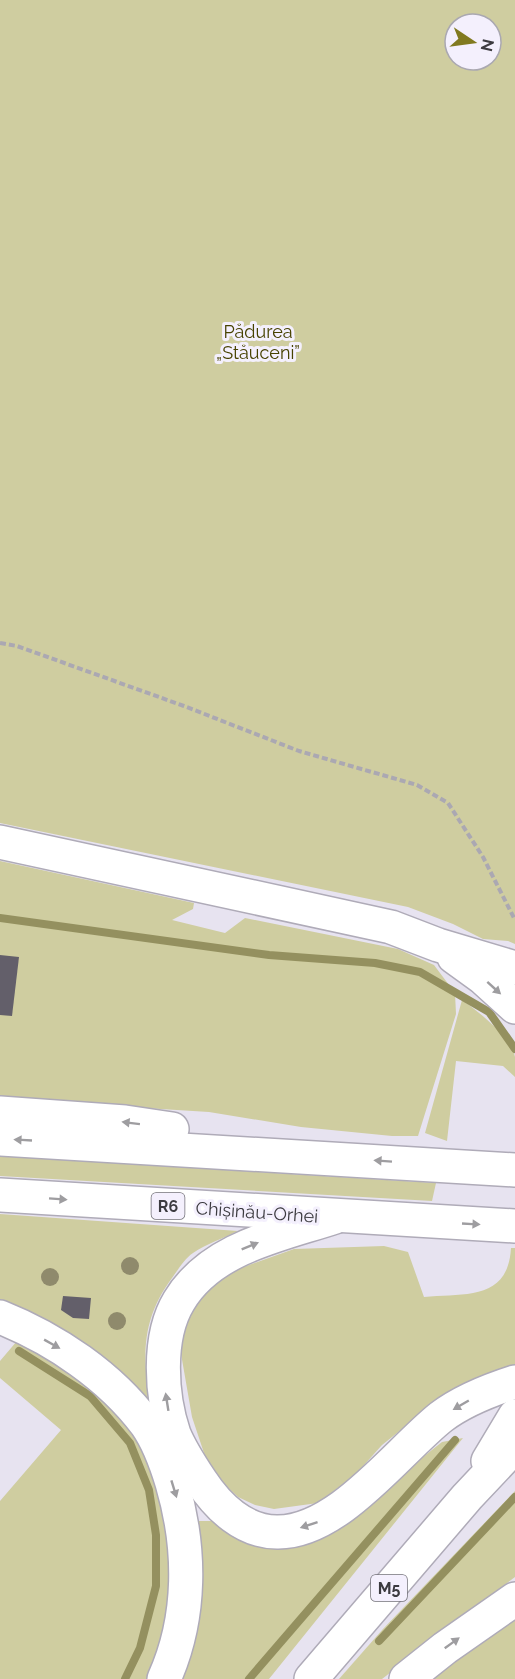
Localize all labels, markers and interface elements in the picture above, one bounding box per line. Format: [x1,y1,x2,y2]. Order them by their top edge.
north arrow [443,12,503,72]
text: N [476,37,498,53]
park label: Pădurea „Stăuceni” [216,321,300,363]
one-way arrow [486,981,501,994]
one-way arrow [121,1118,140,1128]
one-way arrow [13,1135,32,1145]
one-way arrow [373,1156,392,1166]
road number: R6 [152,1193,184,1219]
one-way arrow [49,1194,68,1203]
street label: Chișinău-Orhei [195,1197,319,1227]
one-way arrow [462,1219,481,1229]
one-way arrow [241,1241,259,1251]
one-way arrow [44,1339,61,1349]
one-way arrow [162,1392,171,1411]
one-way arrow [452,1400,469,1410]
one-way arrow [169,1480,179,1498]
one-way arrow [300,1520,318,1530]
road number: M5 [371,1575,407,1601]
one-way arrow [444,1637,460,1649]

